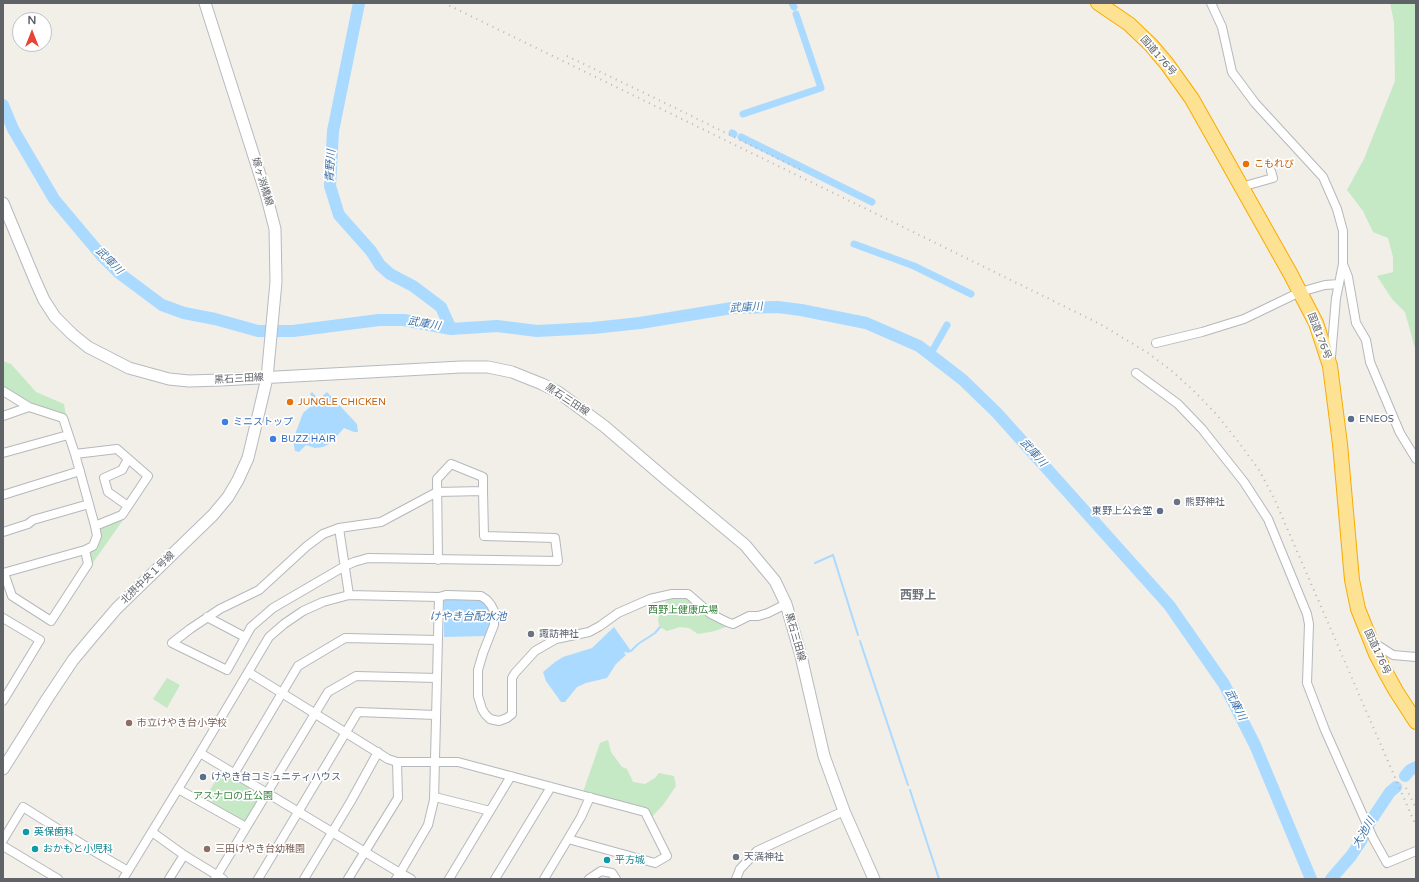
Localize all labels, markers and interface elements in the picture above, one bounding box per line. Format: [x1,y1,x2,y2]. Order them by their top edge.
north arrow [12,12,52,52]
text: N [28,14,36,27]
street label: 国道176号 [1137,34,1179,78]
water label: 青野川 [324,149,338,183]
street label: 嫁ヶ淵橋線 [249,156,275,208]
place label: こもれび [1254,158,1294,170]
marker: こもれび [1241,159,1251,169]
water label: 武庫川 [93,245,125,277]
water label: 武庫川 [729,301,763,315]
street label: 国道176号 [1305,311,1333,361]
water label: 武庫川 [407,315,441,333]
street label: 黒石三田線 [214,372,264,386]
street label: 黒石三田線 [543,381,591,419]
place label: JUNGLE CHICKEN [298,396,386,408]
marker: JUNGLE CHICKEN [285,397,295,407]
place label: ENEOS [1359,413,1394,425]
marker: ENEOS [1346,414,1356,424]
place label: ミニストップ [233,416,293,428]
marker: ミニストップ [220,417,230,427]
place label: BUZZ HAIR [281,433,336,445]
marker: BUZZ HAIR [268,434,278,444]
water label: 武庫川 [1017,436,1049,470]
place label: 熊野神社 [1185,496,1225,508]
marker: 熊野神社 [1172,497,1182,507]
place label: 東野上公会堂 [1092,505,1152,517]
marker: 東野上公会堂 [1155,506,1165,516]
street label: 北摂中央１号線 [119,549,177,607]
district label: 西野上 [900,589,936,603]
park label: 西野上健康広場 [648,604,718,616]
water label: けやき台配水池 [430,610,506,624]
street label: 黒石三田線 [782,611,808,663]
street label: 国道176号 [1361,627,1393,677]
place label: 諏訪神社 [539,628,579,640]
marker: 諏訪神社 [526,629,536,639]
water label: 武庫川 [1222,687,1248,723]
place label: 市立けやき台小学校 [137,717,227,729]
marker: 市立けやき台小学校 [124,718,134,728]
place label: けやき台コミュニティハウス [211,771,341,783]
marker: けやき台コミュニティハウス [198,772,208,782]
park label: アスナロの丘公園 [193,790,273,802]
water label: 大池川 [1350,815,1378,851]
place label: 英保歯科 [34,826,74,838]
marker: 英保歯科 [21,827,31,837]
place label: おかもと小児科 [43,843,113,855]
place label: 三田けやき台幼稚園 [215,843,305,855]
marker: おかもと小児科 [30,844,40,854]
marker: 三田けやき台幼稚園 [202,844,212,854]
place label: 天満神社 [744,851,784,863]
marker: 天満神社 [731,852,741,862]
place label: 平方城 [615,854,645,866]
marker: 平方城 [602,855,612,865]

